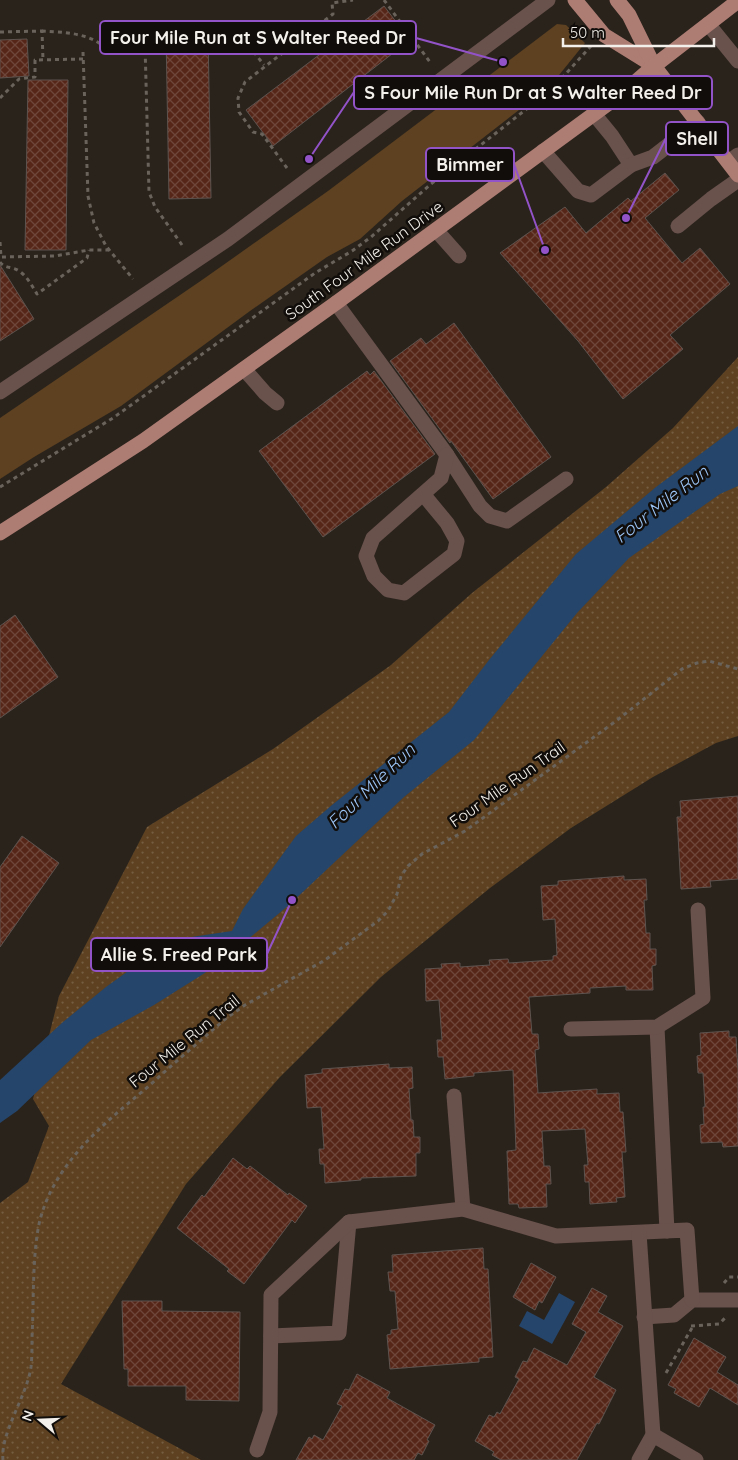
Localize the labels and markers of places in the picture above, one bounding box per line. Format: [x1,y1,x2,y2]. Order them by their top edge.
callout: Four Mile Run at S Walter Reed Dr [100,21,416,54]
callout: S Four Mile Run Dr at S Walter Reed Dr [354,76,712,109]
callout: Shell [666,122,728,155]
callout: Bimmer [426,148,514,181]
callout: Allie S. Freed Park [91,938,267,971]

